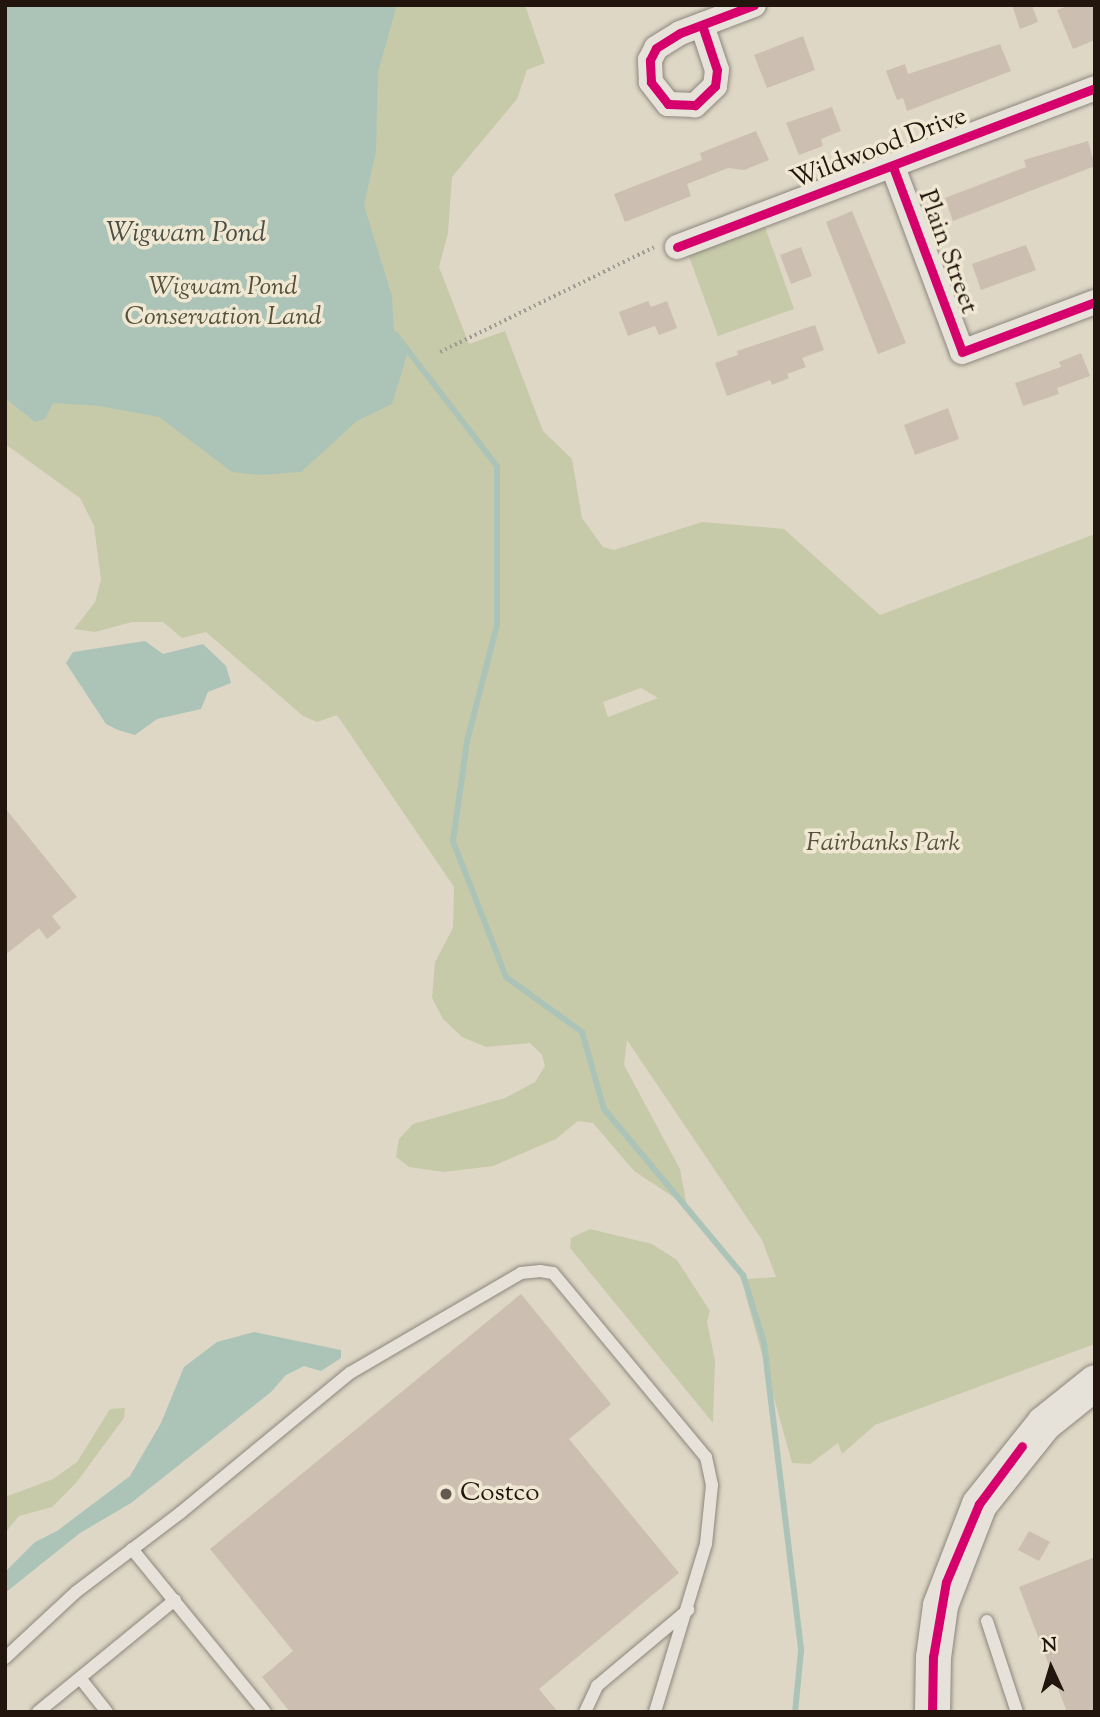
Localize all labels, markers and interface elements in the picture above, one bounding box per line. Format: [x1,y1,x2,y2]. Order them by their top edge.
street label: Wildwood Drive [787,101,971,197]
street label: Plain Street [910,186,984,318]
water label: Wigwam Pond [106,217,266,251]
park label: Wigwam Pond Conservation Land [124,272,322,334]
park label: Fairbanks Park [806,828,960,860]
place label: Costco [460,1478,540,1510]
marker: Costco [438,1486,454,1502]
north arrow [1016,1633,1086,1703]
text: N [1041,1633,1058,1661]

